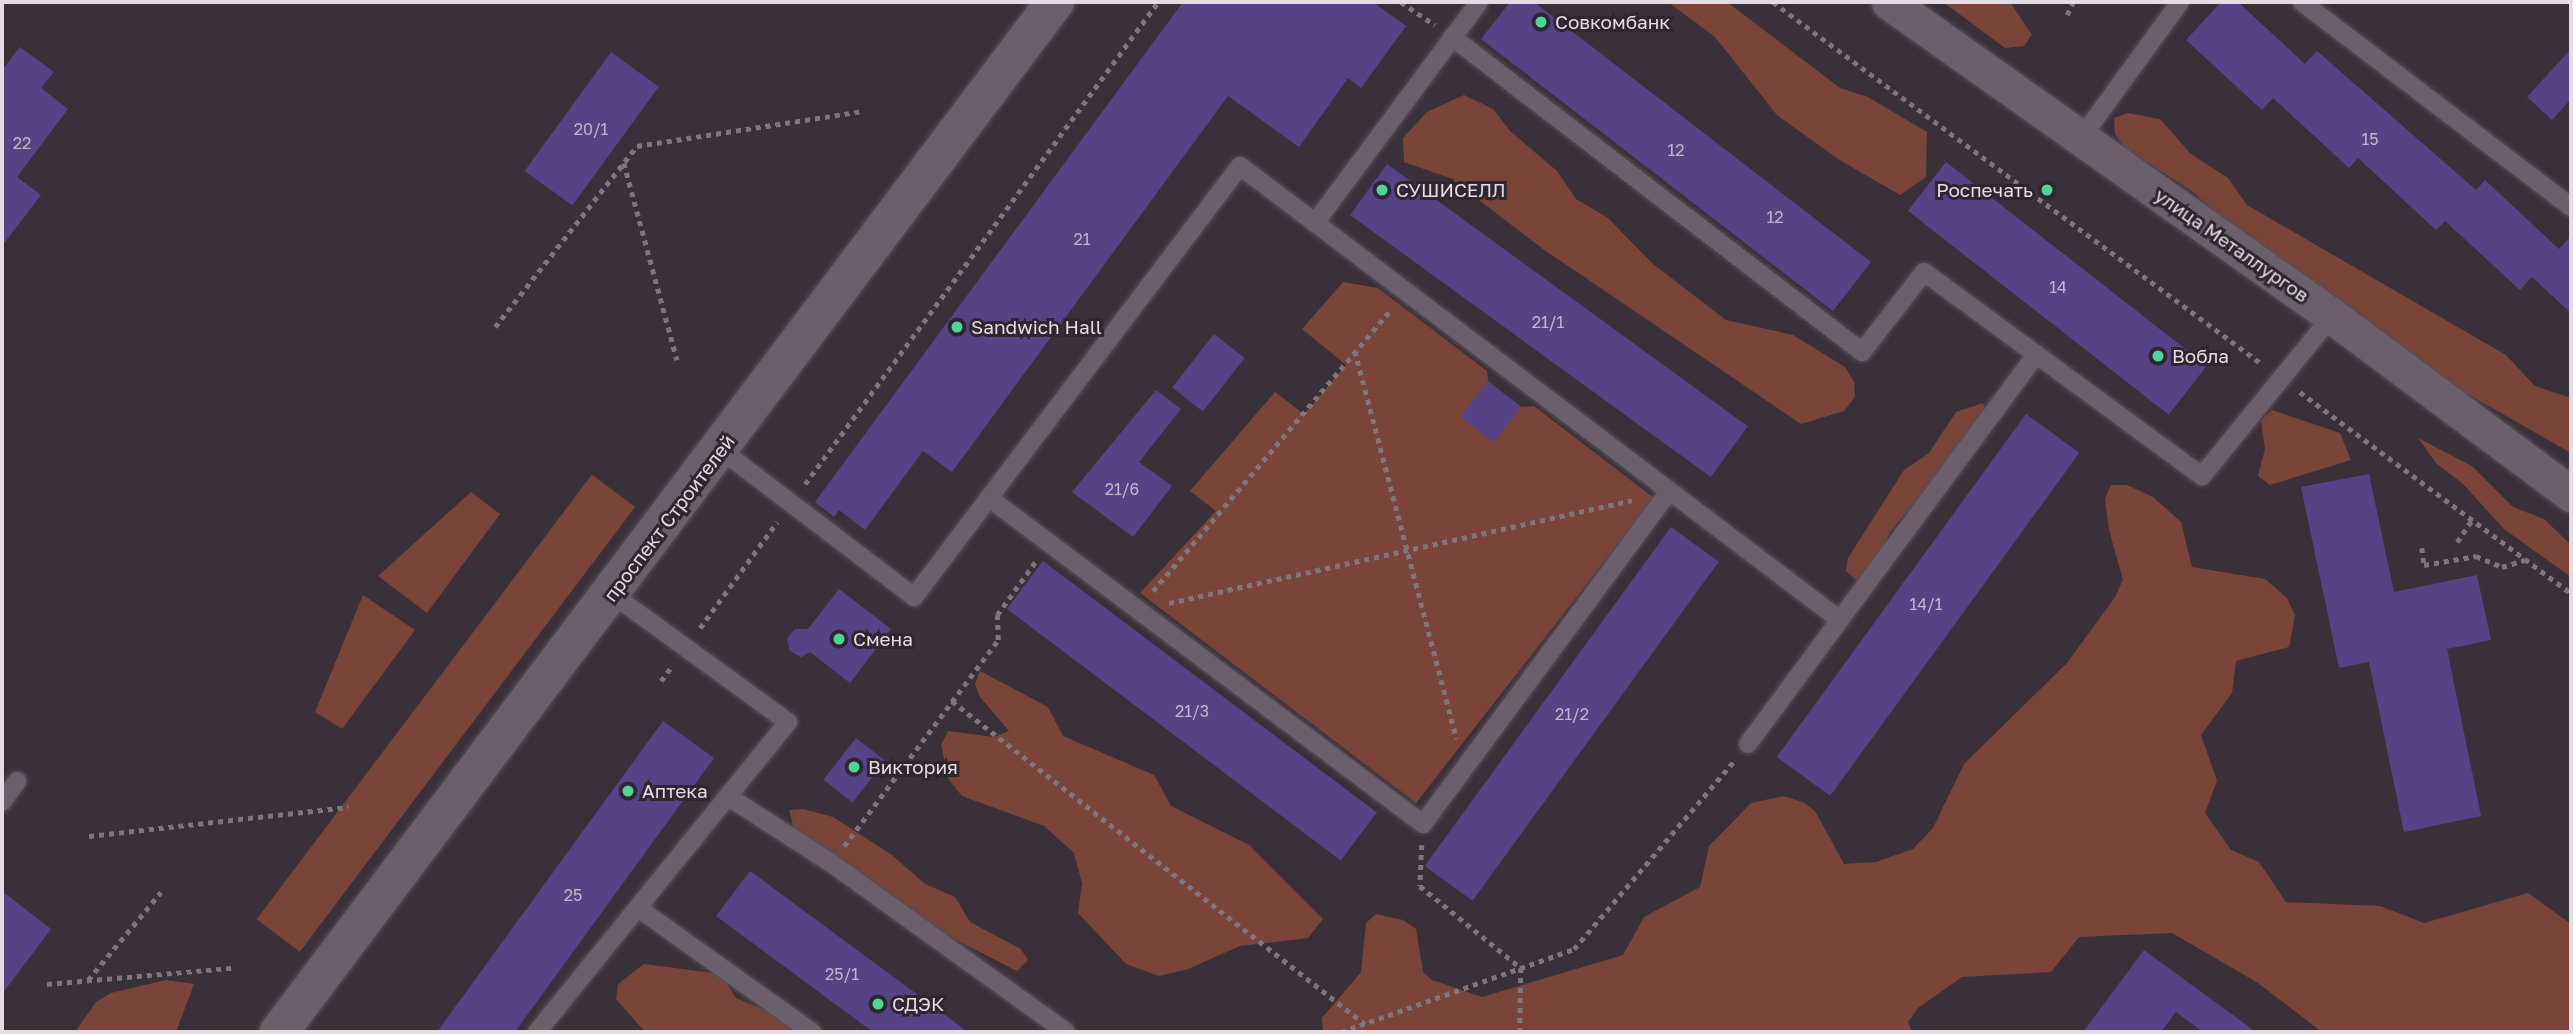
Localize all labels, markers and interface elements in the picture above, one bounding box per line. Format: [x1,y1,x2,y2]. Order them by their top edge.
place label: Совкомбанк [1555,11,1670,33]
marker: Совкомбанк [1533,14,1549,30]
house number: 20/1 [574,119,608,139]
house number: 15 [2361,129,2379,149]
house number: 22 [13,133,31,153]
house number: 12 [1667,140,1685,160]
place label: СУШИСЕЛЛ [1396,179,1506,201]
place label: Роспечать [1936,179,2033,201]
marker: СУШИСЕЛЛ [1374,182,1390,198]
marker: Роспечать [2039,182,2055,198]
street label: улица Металлургов [2151,183,2313,307]
house number: 12 [1766,207,1784,227]
house number: 21 [1073,229,1091,249]
house number: 14 [2049,277,2067,297]
house number: 21/1 [1532,312,1564,332]
place label: Sandwich Hall [971,316,1102,338]
marker: Sandwich Hall [949,319,965,335]
place label: Вобла [2172,345,2229,367]
marker: Вобла [2150,348,2166,364]
street label: проспект Строителей [599,430,739,606]
house number: 21/6 [1105,479,1139,499]
house number: 14/1 [1910,594,1942,614]
place label: Смена [853,628,913,650]
marker: Смена [831,631,847,647]
house number: 21/3 [1175,701,1209,721]
house number: 21/2 [1555,704,1589,724]
place label: Виктория [868,756,958,778]
marker: Виктория [846,759,862,775]
place label: Аптека [642,780,708,802]
marker: Аптека [620,783,636,799]
house number: 25 [564,885,582,905]
house number: 25/1 [825,964,859,984]
place label: СДЭК [892,993,944,1015]
marker: СДЭК [870,996,886,1012]

